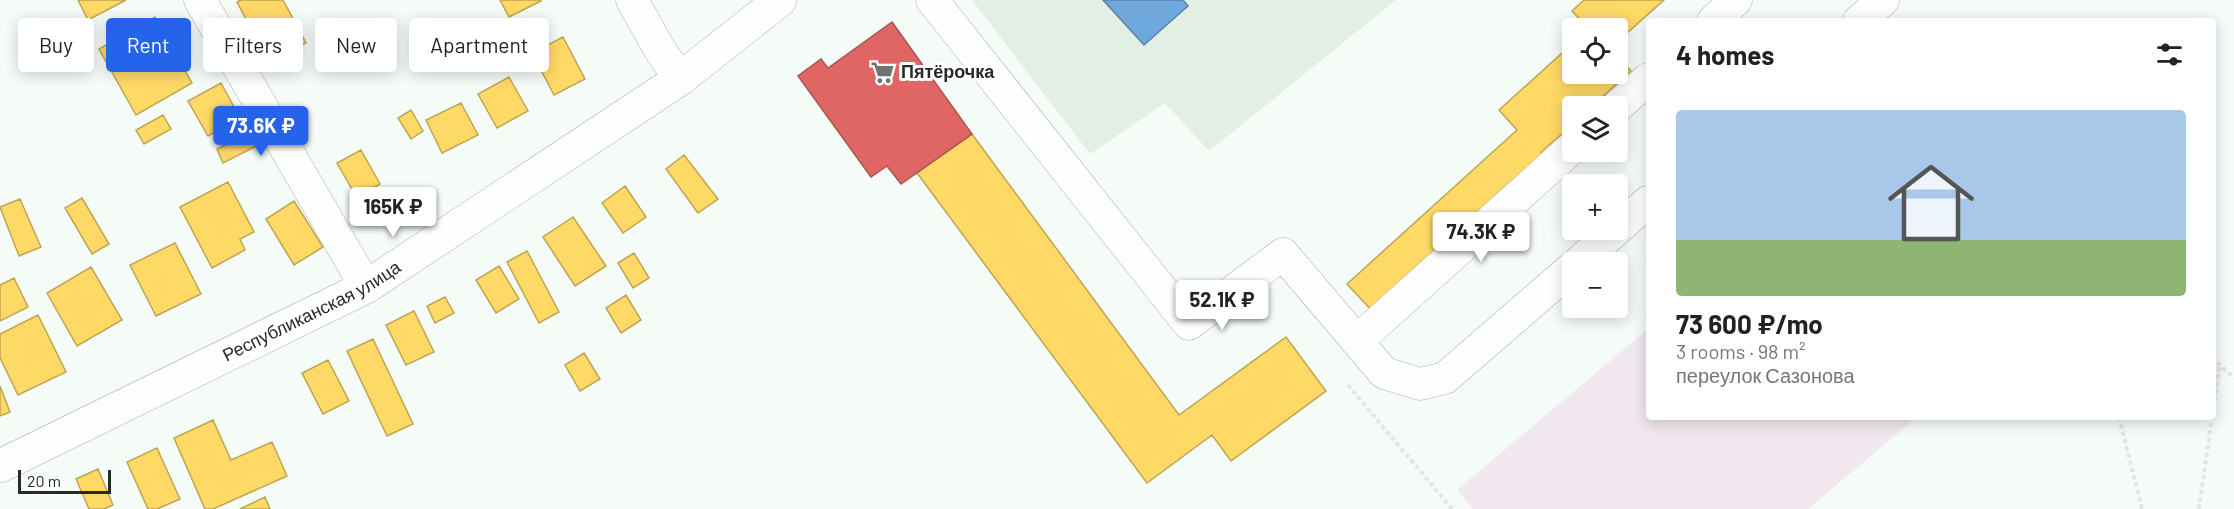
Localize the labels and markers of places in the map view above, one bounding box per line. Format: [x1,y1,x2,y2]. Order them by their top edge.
supermarket icon: Пятёрочка [870,59,896,85]
place label: Пятёрочка [901,60,995,82]
pin: 73.6K ₽ [206,106,316,157]
pin: 165K ₽ [344,187,442,238]
pin: 74.3K ₽ [1426,212,1536,263]
pin: 52.1K ₽ [1167,280,1277,331]

